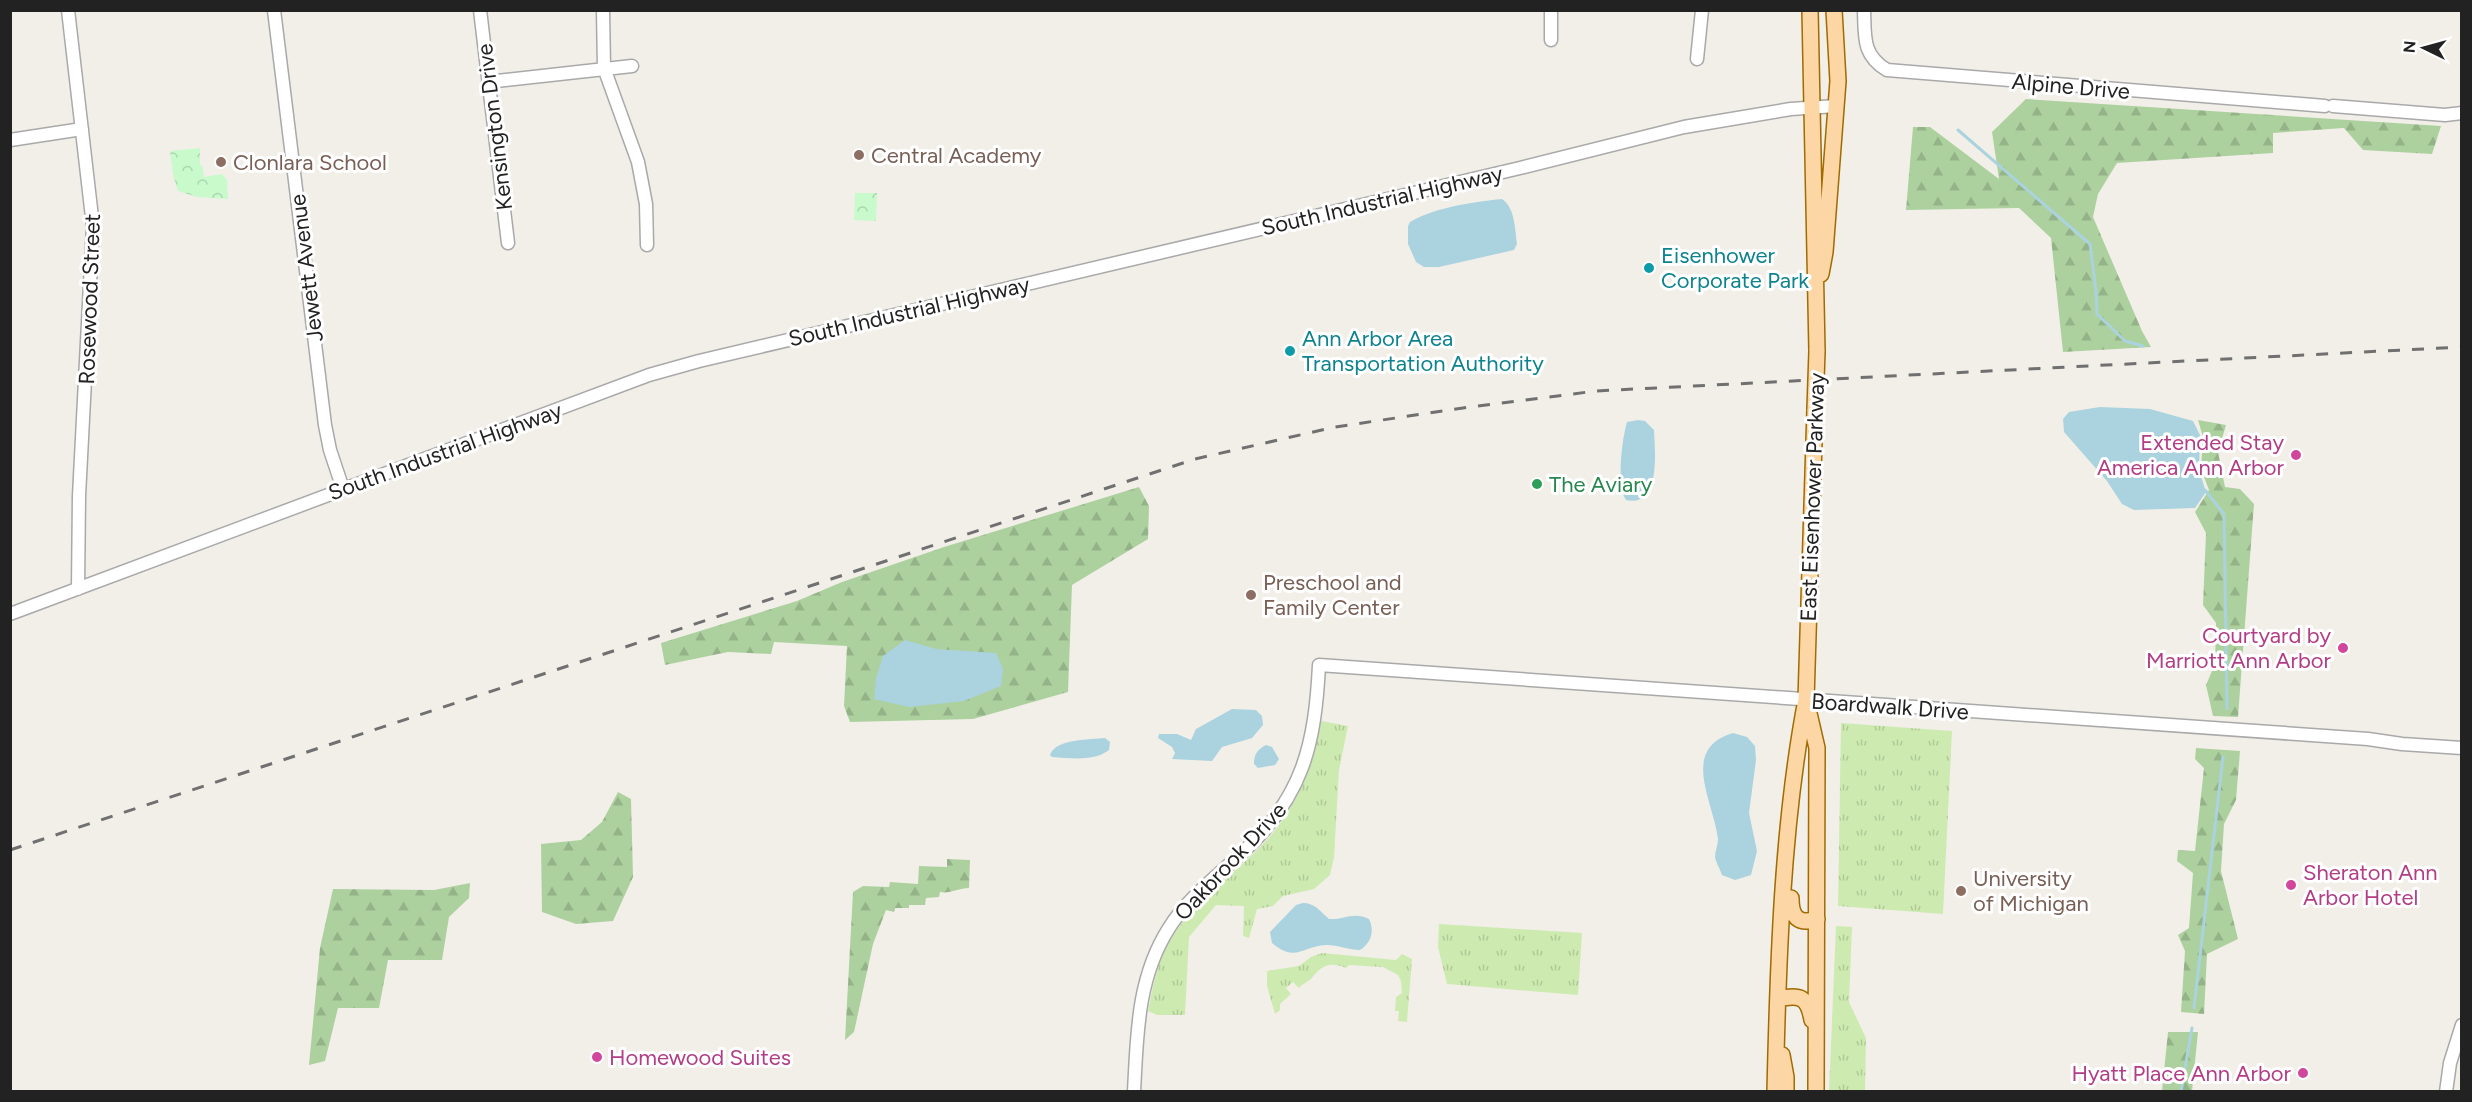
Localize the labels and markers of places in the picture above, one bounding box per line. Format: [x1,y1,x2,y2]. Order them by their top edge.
place label: Central Academy [871,142,1042,169]
marker: Central Academy [852,148,866,162]
place label: Clonlara School [233,149,387,176]
marker: Clonlara School [214,155,228,169]
place label: Eisenhower Corporate Park [1661,242,1809,294]
marker: Eisenhower Corporate Park [1642,261,1656,275]
place label: Ann Arbor Area Transportation Authority [1302,325,1544,377]
marker: Ann Arbor Area Transportation Authority [1283,344,1297,358]
place label: Extended Stay America Ann Arbor [2097,429,2285,481]
marker: Extended Stay America Ann Arbor [2289,448,2303,462]
place label: The Aviary [1549,471,1653,498]
marker: The Aviary [1530,477,1544,491]
place label: Preschool and Family Center [1263,569,1402,621]
marker: Preschool and Family Center [1244,588,1258,602]
place label: Courtyard by Marriott Ann Arbor [2146,622,2332,674]
marker: Courtyard by Marriott Ann Arbor [2336,641,2350,655]
place label: Sheraton Ann Arbor Hotel [2303,859,2438,911]
place label: University of Michigan [1973,865,2089,917]
marker: Sheraton Ann Arbor Hotel [2284,878,2298,892]
marker: University of Michigan [1954,884,1968,898]
place label: Homewood Suites [609,1044,791,1071]
marker: Homewood Suites [590,1050,604,1064]
place label: Hyatt Place Ann Arbor [2071,1060,2292,1087]
marker: Hyatt Place Ann Arbor [2296,1066,2310,1080]

